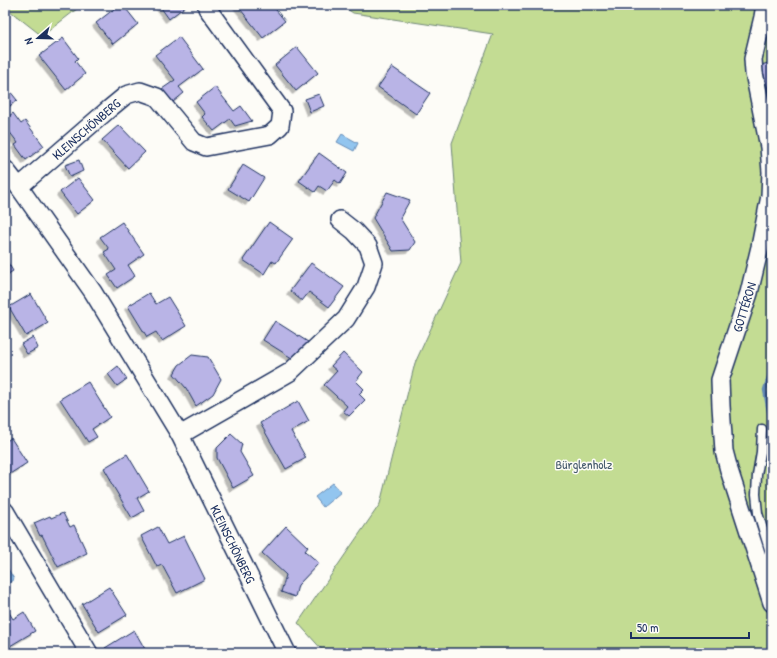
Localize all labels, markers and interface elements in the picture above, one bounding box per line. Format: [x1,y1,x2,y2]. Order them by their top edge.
north arrow [18,18,58,58]
text: N [21,36,36,47]
street label: KLEINSCHÖNBERG [48,94,125,164]
street label: GOTTÉRON [728,280,760,334]
park label: Bürglenholz [556,455,613,473]
street label: KLEINSCHÖNBERG [206,502,260,587]
scale bar [631,614,749,640]
text: 50 m [637,619,658,636]

